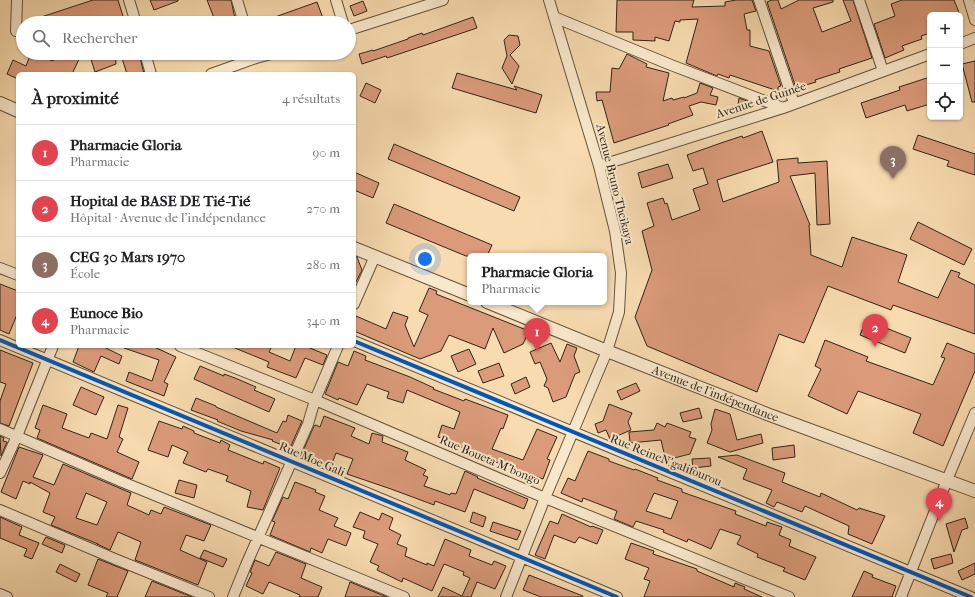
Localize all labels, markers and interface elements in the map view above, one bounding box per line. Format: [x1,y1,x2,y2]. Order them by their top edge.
map controls [927,12,963,120]
button: + [927,12,963,48]
search box [16,16,356,60]
icon: search [30,27,52,49]
text: Rechercher [62,29,137,47]
button: − [927,48,963,84]
street label: Avenue de Guinée [713,79,808,121]
button: locate [927,84,963,120]
text: À proximité [32,88,119,108]
text: 4 résultats [282,91,340,106]
street label: Avenue Bruno Thcikaya [593,121,637,246]
text: Pharmacie Gloria [70,136,182,154]
text: 1 [43,145,47,160]
text: 90 m [312,145,340,160]
pin: 3 [880,146,906,179]
text: Pharmacie [70,154,129,169]
text: Hopital de BASE DE Tié-Tié [70,192,250,210]
text: 2 [42,201,48,216]
text: 270 m [306,201,340,216]
text: Hôpital · Avenue de l'indépendance [70,210,266,225]
text: CEG 30 Mars 1970 [70,248,185,266]
your location [415,249,435,269]
popup [467,253,607,305]
text: 3 [42,257,48,272]
text: 280 m [306,257,340,272]
text: Pharmacie Gloria [481,263,593,281]
text: École [70,266,100,281]
text: Pharmacie [481,281,541,296]
text: Eunoce Bio [70,304,143,322]
text: 4 [41,313,49,328]
text: 340 m [306,313,340,328]
pin: 2 [862,314,888,347]
pin: 1 [524,318,550,351]
text: Pharmacie [70,322,129,337]
street label: Avenue de l'indépendance [649,362,781,425]
street label: Rue ReineN'galifourou [608,431,724,489]
street label: Rue Boueta M'bongo [437,432,543,488]
street label: Rue Moe Gali [277,439,347,479]
pin: 4 [926,488,952,521]

